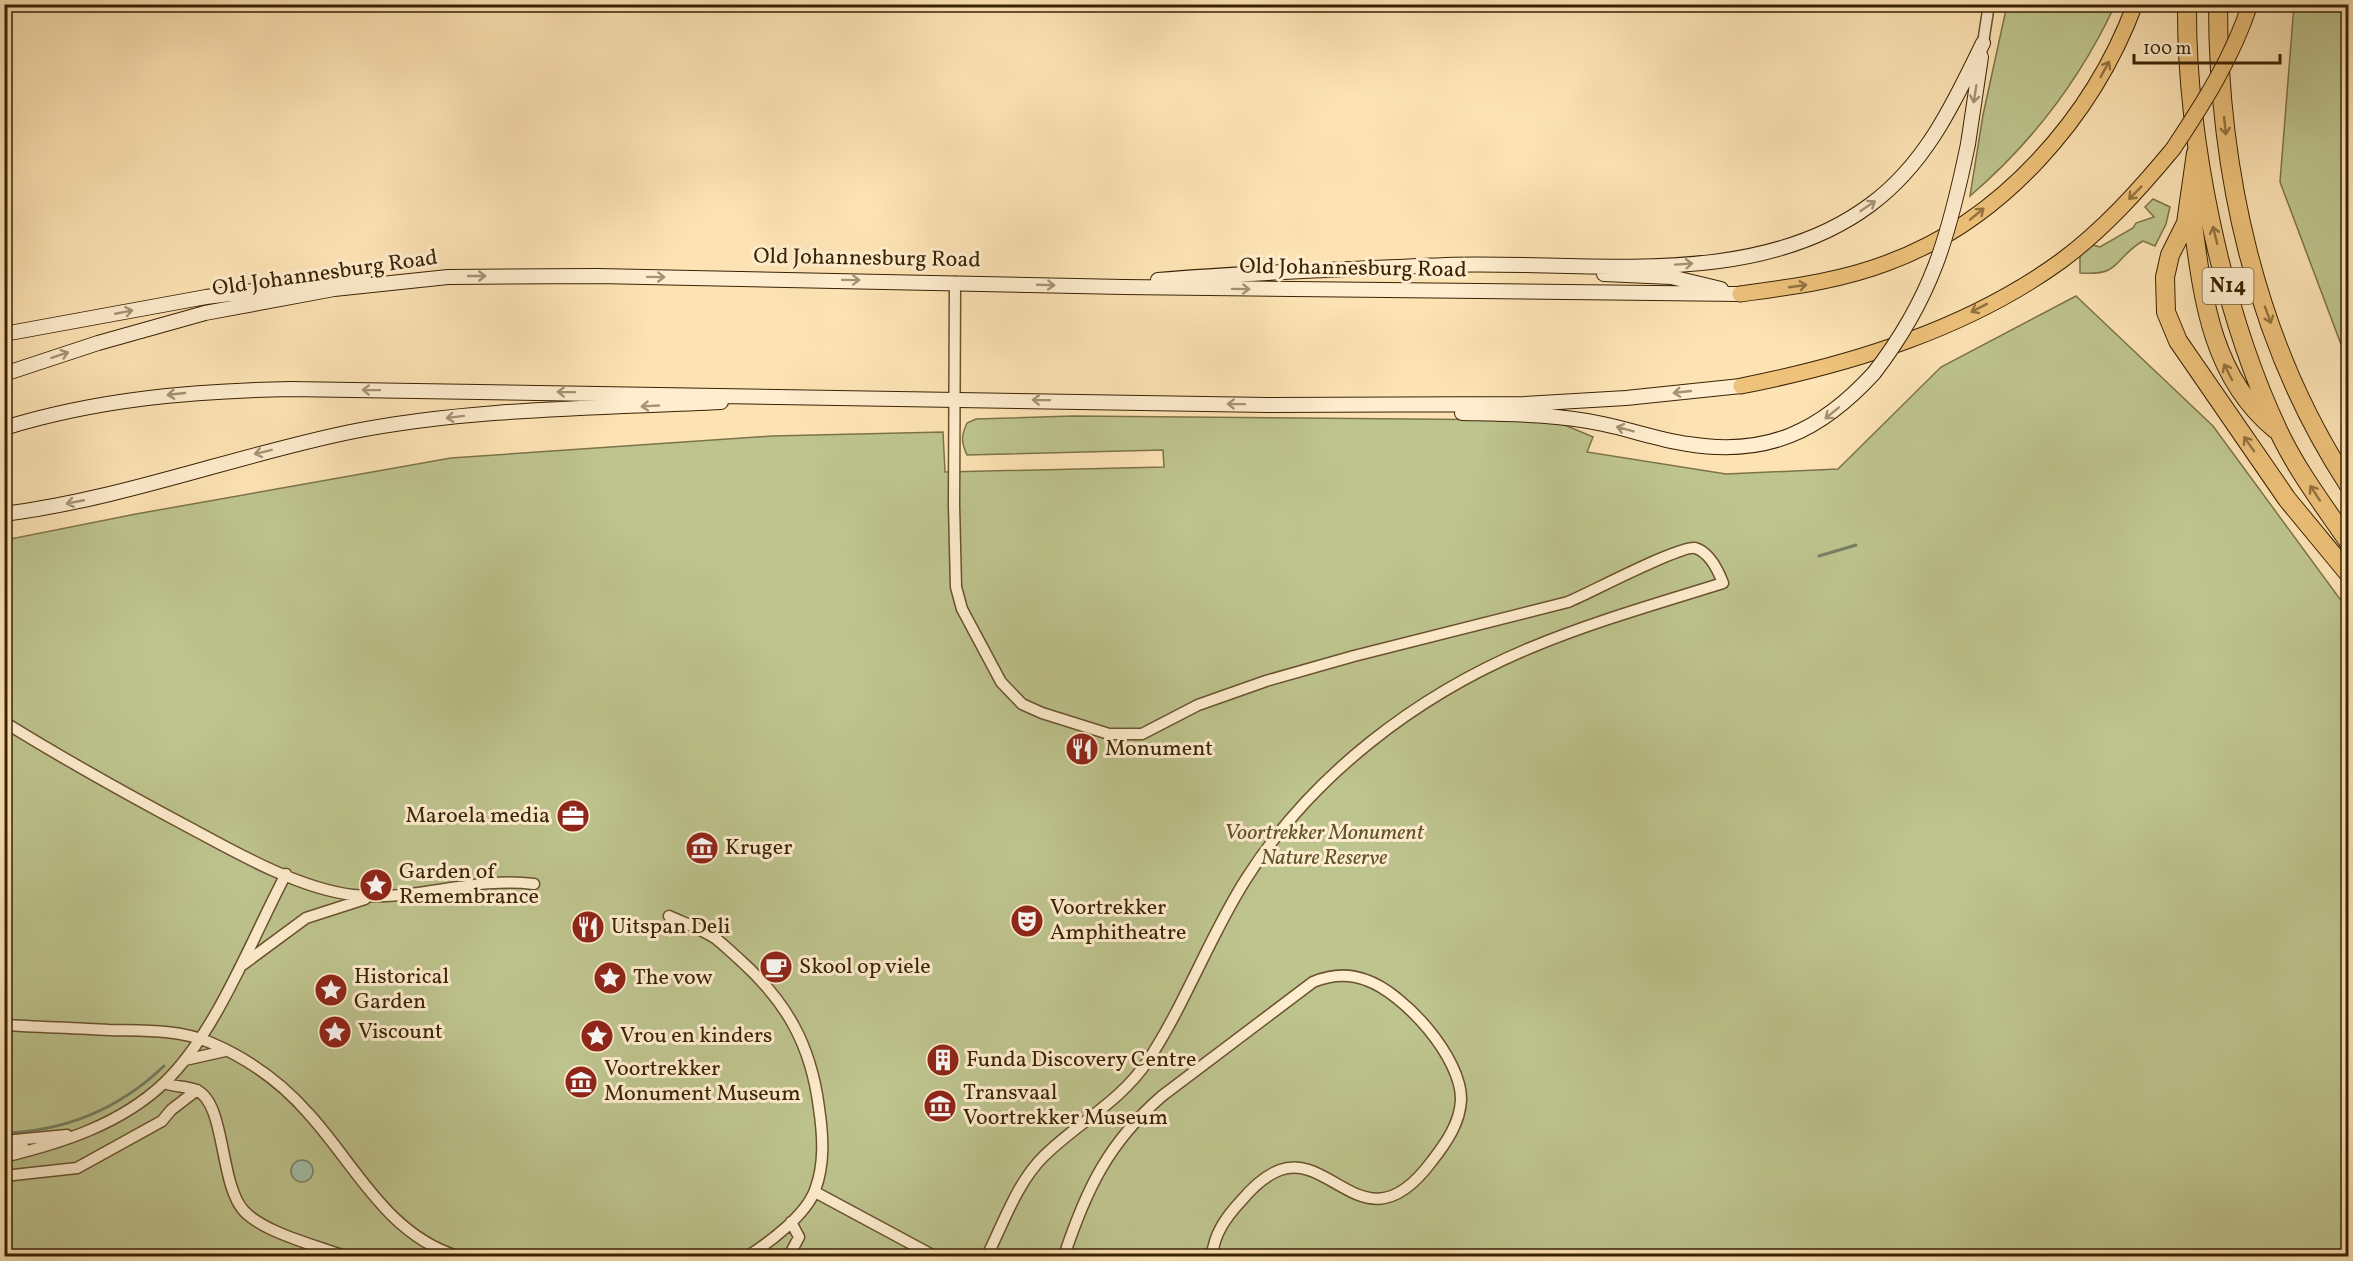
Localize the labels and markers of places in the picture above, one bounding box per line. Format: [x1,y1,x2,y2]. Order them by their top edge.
restaurant icon: Monument [1064,731,1100,767]
place label: Monument [1105,734,1213,765]
office icon: Maroela media [555,798,591,834]
place label: Maroela media [405,801,550,832]
museum icon: Kruger [684,830,720,866]
place label: Kruger [725,833,792,864]
place label: Garden of Remembrance [399,857,539,913]
place icon: Garden of Remembrance [358,867,394,903]
place label: Voortrekker Amphitheatre [1050,893,1186,949]
theatre icon: Voortrekker Amphitheatre [1009,903,1045,939]
restaurant icon: Uitspan Deli [570,909,606,945]
place label: Uitspan Deli [611,912,730,943]
cafe icon: Skool op viele [758,949,794,985]
place label: Skool op viele [799,952,931,983]
place icon: The vow [592,960,628,996]
place label: Historical Garden [354,962,449,1018]
place label: The vow [633,963,713,994]
place icon: Historical Garden [313,972,349,1008]
place icon: Viscount [317,1014,353,1050]
place label: Viscount [358,1017,443,1048]
place icon: Vrou en kinders [579,1018,615,1054]
place label: Vrou en kinders [620,1021,772,1052]
building icon: Funda Discovery Centre [925,1042,961,1078]
place label: Funda Discovery Centre [966,1045,1196,1076]
place label: Voortrekker Monument Museum [604,1054,801,1110]
museum icon: Voortrekker Monument Museum [563,1064,599,1100]
place label: Transvaal Voortrekker Museum [963,1078,1168,1134]
museum icon: Transvaal Voortrekker Museum [922,1088,958,1124]

